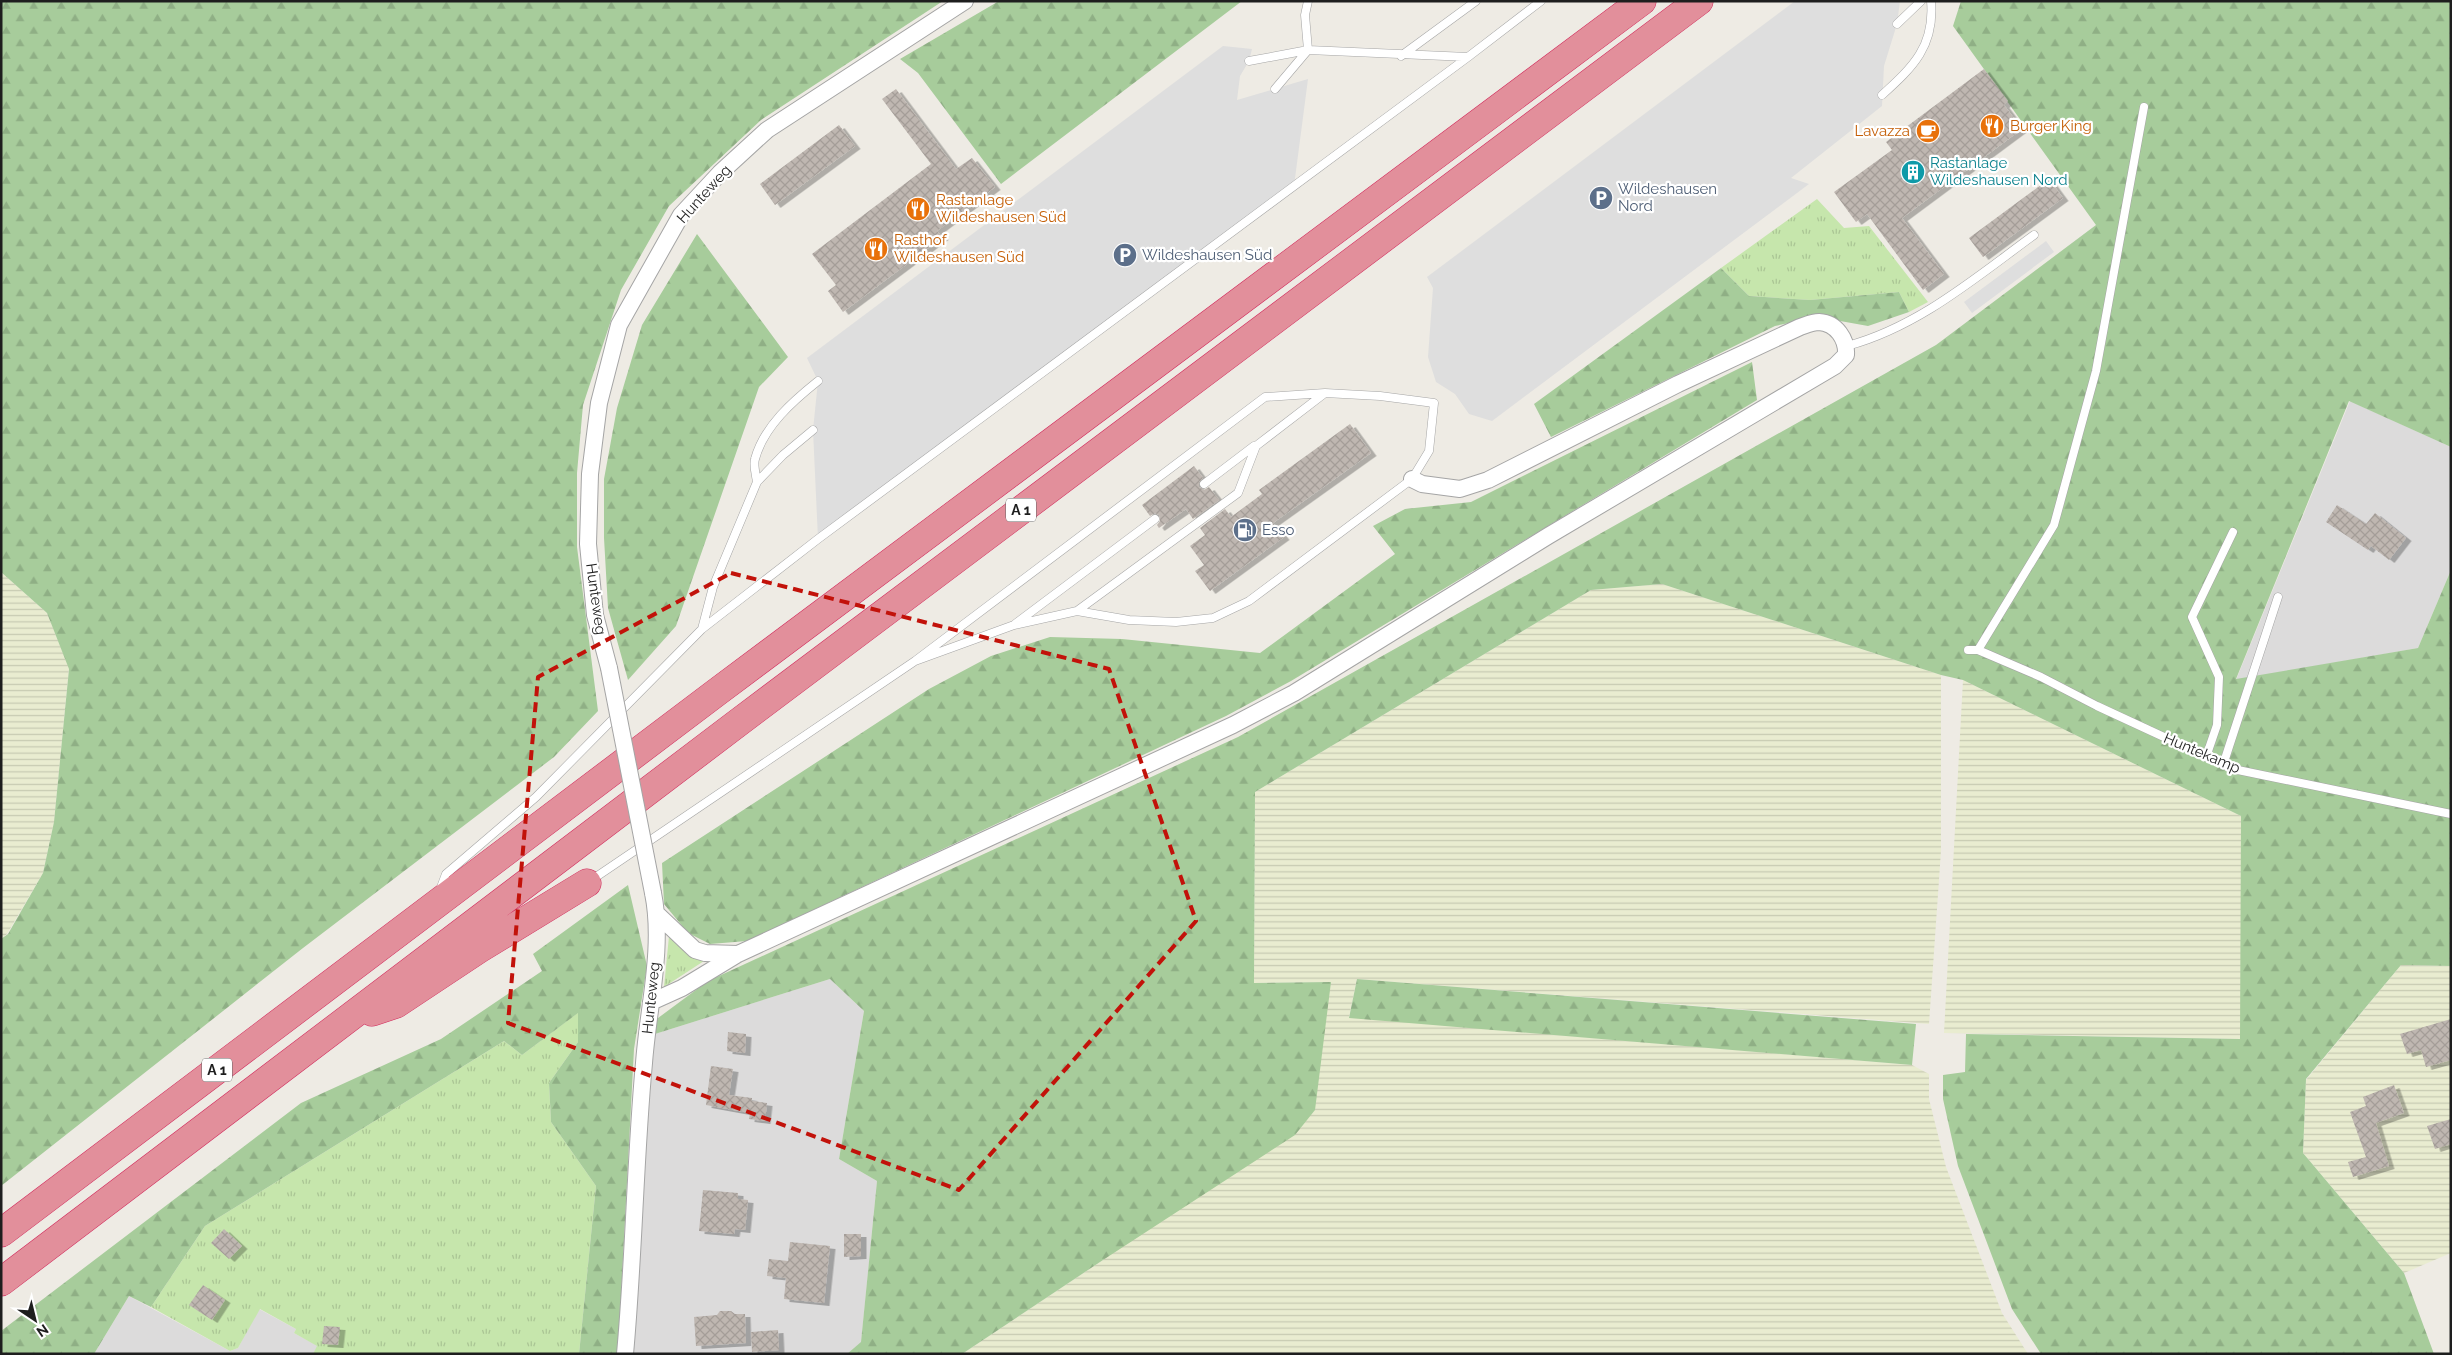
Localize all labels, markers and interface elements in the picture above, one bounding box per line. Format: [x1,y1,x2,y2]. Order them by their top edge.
restaurant icon: Burger King [1979,113,2005,139]
place label: Burger King [2010,117,2092,135]
cafe icon: Lavazza [1915,118,1941,144]
place label: Lavazza [1854,122,1910,140]
place label: Rastanlage Wildeshausen Nord [1930,154,2068,189]
building icon: Rastanlage Wildeshausen Nord [1900,159,1926,185]
street label: Hunteweg [673,161,735,227]
place label: Wildeshausen Nord [1618,180,1717,215]
parking icon: Wildeshausen Nord [1588,185,1614,211]
place label: Rastanlage Wildeshausen Süd [936,191,1066,226]
restaurant icon: Rastanlage Wildeshausen Süd [905,196,931,222]
place label: Rasthof Wildeshausen Süd [894,231,1024,266]
restaurant icon: Rasthof Wildeshausen Süd [863,236,889,262]
parking icon: Wildeshausen Süd [1112,242,1138,268]
place label: Wildeshausen Süd [1142,246,1272,264]
road number: A 1 [1006,498,1036,522]
fuel station icon: Esso [1232,517,1258,543]
place label: Esso [1262,521,1295,539]
street label: Hunteweg [582,562,610,636]
street label: Huntekamp [2161,729,2243,777]
street label: Hunteweg [638,961,664,1035]
road number: A 1 [202,1058,232,1082]
north arrow [10,1295,60,1345]
text: N [33,1321,51,1340]

